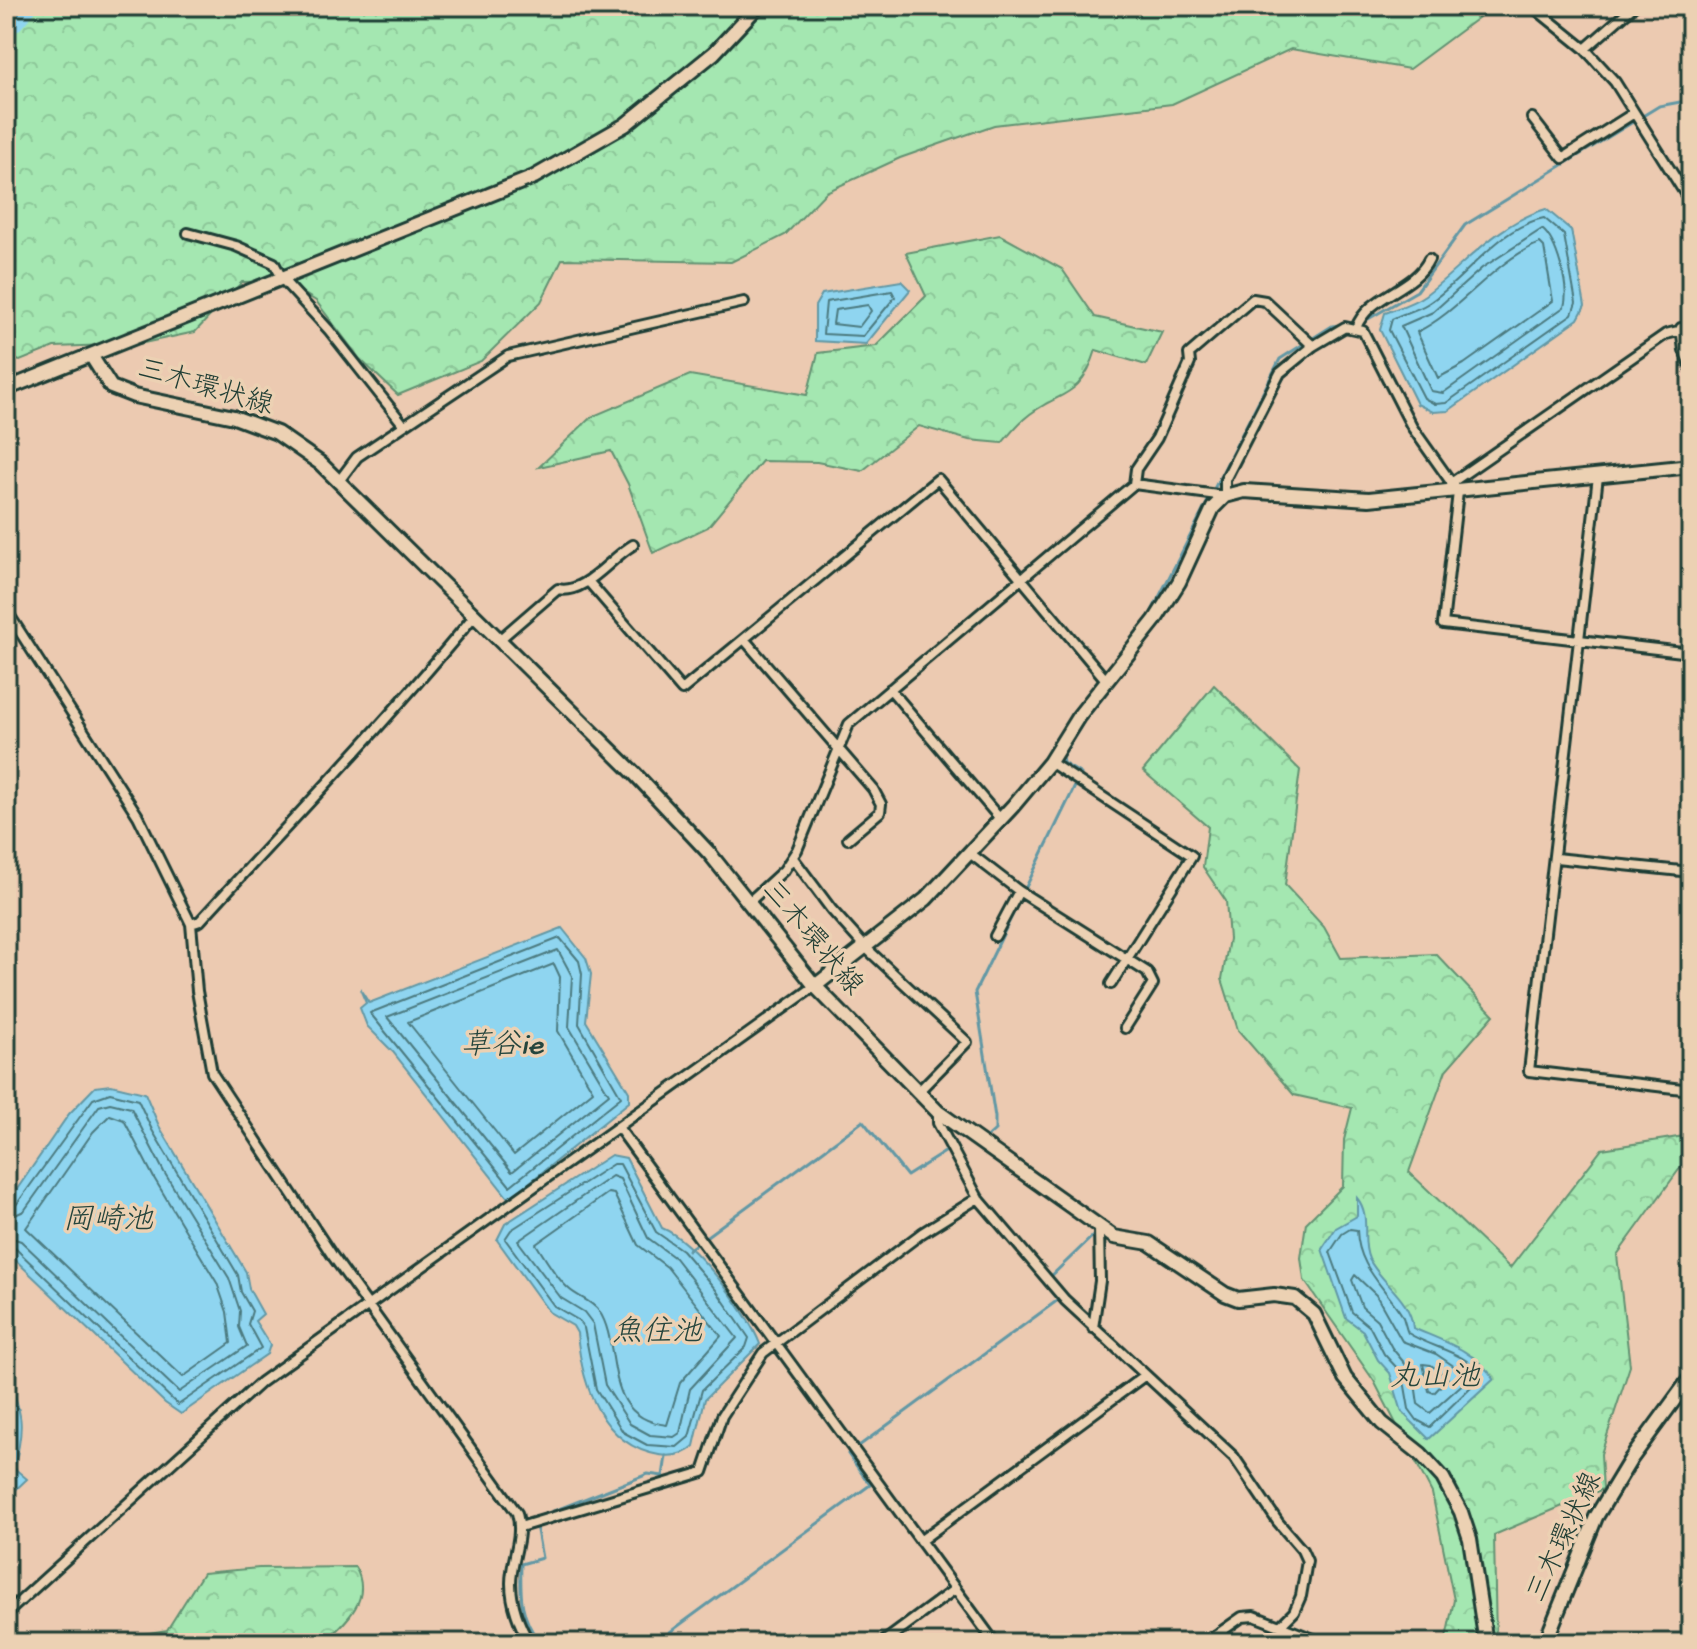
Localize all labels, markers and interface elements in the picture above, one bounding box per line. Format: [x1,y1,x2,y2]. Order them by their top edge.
street label: 三木環状線 [133,353,277,424]
street label: 三木環状線 [753,874,869,1003]
water label: 草谷ie [461,1028,545,1065]
water label: 岡崎池 [63,1203,154,1240]
water label: 魚住池 [612,1315,703,1352]
water label: 丸山池 [1390,1361,1481,1397]
street label: 三木環状線 [1521,1467,1611,1608]

